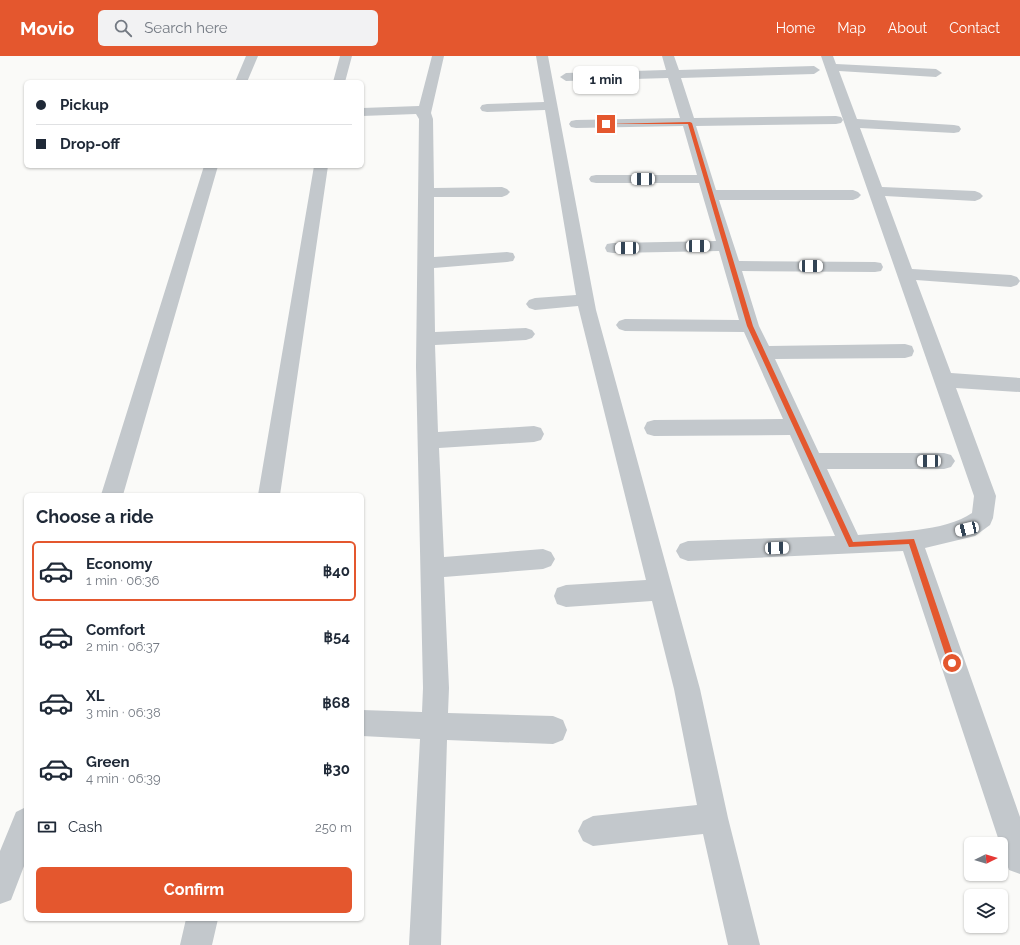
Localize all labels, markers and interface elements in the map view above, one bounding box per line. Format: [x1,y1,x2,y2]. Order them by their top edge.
search box [98,10,378,46]
text: Movio [20,17,74,39]
icon: search [112,17,134,39]
text: Search here [144,19,228,37]
text: Home [776,20,815,36]
text: Map [837,20,866,36]
text: About [888,20,927,36]
text: Contact [949,20,1000,36]
callout: 1 min [573,66,639,94]
text: 1 min [590,72,622,87]
text: Pickup [60,96,109,114]
route end [597,115,615,133]
text: Drop-off [60,135,120,153]
car [631,173,655,185]
car [686,240,710,252]
car [615,242,639,254]
car [799,260,823,272]
car [917,455,941,467]
text: Choose a ride [36,506,154,527]
car [954,520,980,538]
car [765,542,789,554]
icon: car [38,553,74,589]
text: Economy [86,555,153,573]
text: ฿40 [323,562,350,580]
text: 1 min · 06:36 [86,573,159,588]
icon: car [38,619,74,655]
text: Comfort [86,621,145,639]
text: ฿54 [324,628,350,646]
text: 2 min · 06:37 [86,639,160,654]
route start [943,654,961,672]
icon: car [38,685,74,721]
text: XL [86,687,104,705]
text: ฿68 [322,694,350,712]
text: 3 min · 06:38 [86,705,161,720]
icon: car [38,751,74,787]
text: Green [86,753,130,771]
text: ฿30 [323,760,350,778]
text: 4 min · 06:39 [86,771,161,786]
icon: cash [36,816,58,838]
text: Cash [68,818,102,836]
text: 250 m [315,820,352,835]
north arrow [964,837,1008,881]
map controls [964,837,1008,933]
button: Confirm [36,867,352,913]
button: layers [964,889,1008,933]

